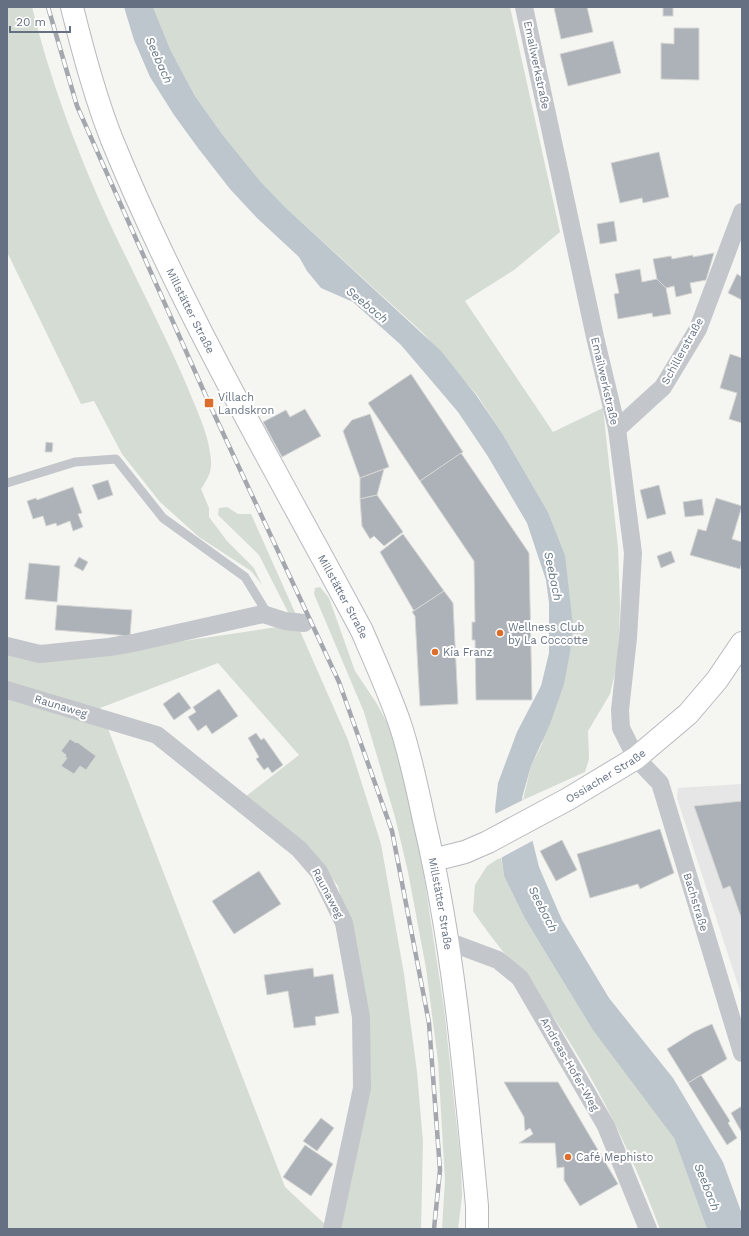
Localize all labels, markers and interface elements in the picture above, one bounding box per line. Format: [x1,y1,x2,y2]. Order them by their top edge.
scale bar [10,8,70,34]
text: 20 m [16,15,46,29]
street label: Emailwerkstraße [521,20,552,110]
water label: Seebach [142,34,176,86]
street label: Millstätter Straße [163,266,217,356]
water label: Seebach [343,284,391,326]
street label: Schillerstraße [659,316,706,387]
street label: Emailwerkstraße [588,336,621,426]
place label: Villach Landskron [218,391,274,417]
marker: Villach Landskron [203,397,215,409]
water label: Seebach [541,550,565,602]
street label: Millstätter Straße [315,552,371,641]
place label: Wellness Club by La Coccotte [508,621,588,647]
marker: Wellness Club by La Coccotte [495,628,505,638]
place label: Kia Franz [443,646,492,659]
marker: Kia Franz [430,647,440,657]
street label: Raunaweg [33,692,89,721]
street label: Ossiacher Straße [563,747,649,806]
street label: Millstätter Straße [425,856,455,951]
street label: Raunaweg [309,866,346,920]
street label: Bachstraße [680,871,711,933]
water label: Seebach [525,884,561,934]
street label: Andreas-Hofer-Weg [538,1015,602,1113]
place label: Café Mephisto [576,1151,653,1164]
marker: Café Mephisto [563,1152,573,1162]
water label: Seebach [691,1161,723,1213]

